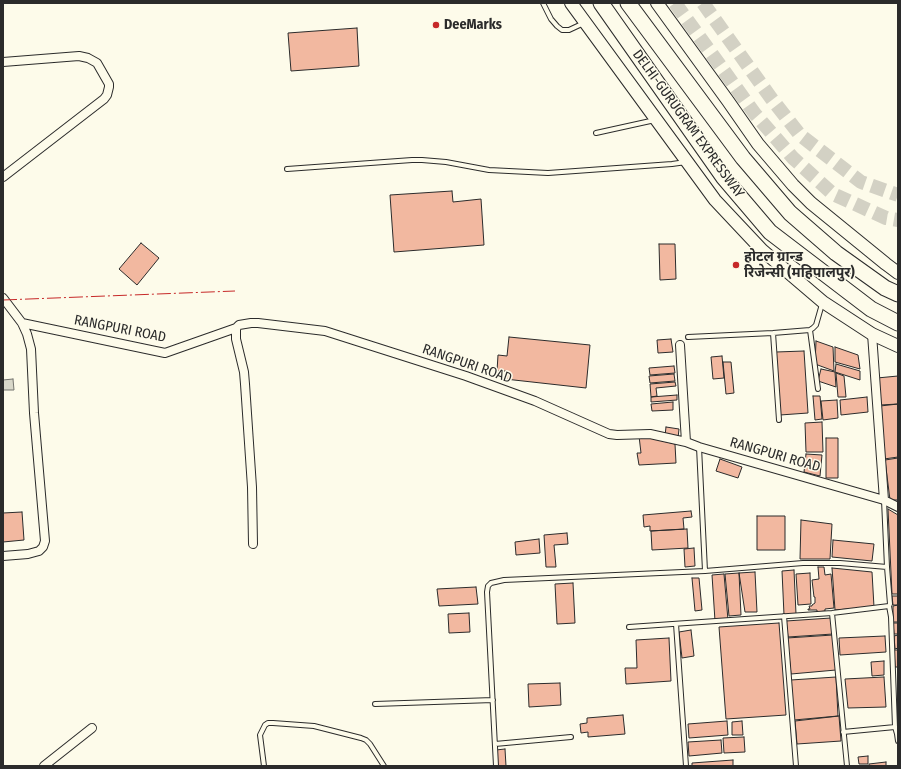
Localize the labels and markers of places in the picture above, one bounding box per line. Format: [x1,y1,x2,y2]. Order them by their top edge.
place label: DeeMarks [444,17,502,33]
marker: DeeMarks [431,20,441,30]
place label: होटल ग्रान्ड रिजेन्सी (महिपालपुर) [744,249,855,282]
marker: होटल ग्रान्ड रिजेन्सी (महिपालपुर) [731,260,741,270]

